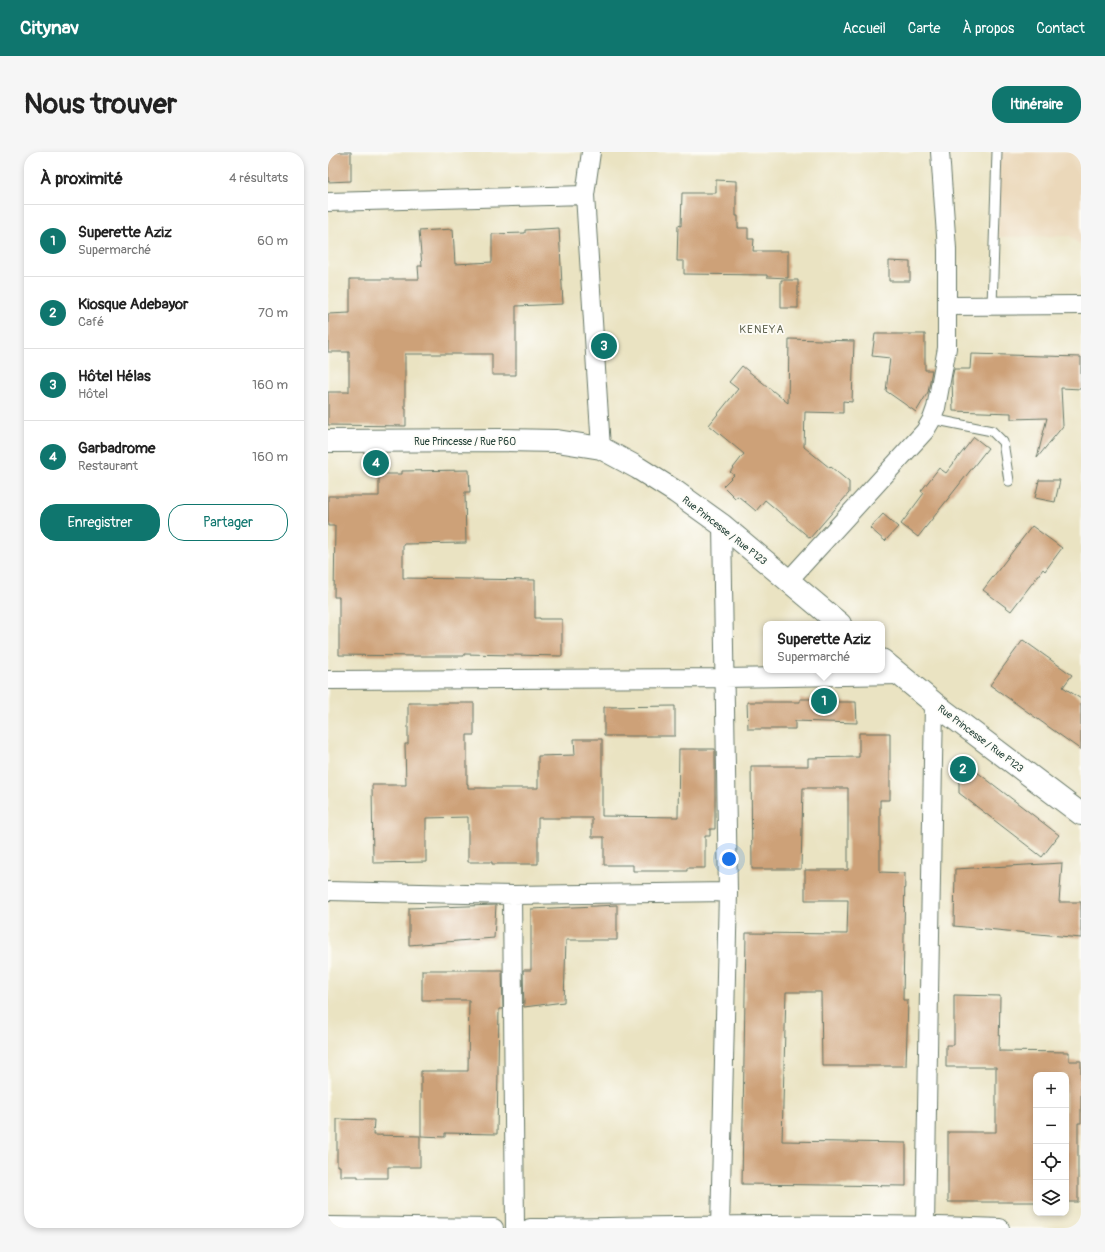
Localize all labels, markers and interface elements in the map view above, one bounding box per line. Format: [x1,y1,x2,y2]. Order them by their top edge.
text: Citynav [20,16,79,40]
text: Accueil [843,20,886,37]
text: Carte [908,20,940,37]
text: À propos [962,20,1014,37]
text: Contact [1036,20,1085,37]
button: Itinéraire [992,86,1081,123]
text: Nous trouver [24,87,177,122]
text: À proximité [40,168,123,189]
text: 4 résultats [229,170,288,186]
text: Superette Aziz [78,223,172,242]
text: 1 [50,233,56,249]
text: 60 m [257,233,288,249]
text: Supermarché [78,242,151,258]
text: Kiosque Adebayor [78,295,188,314]
text: 2 [49,305,57,321]
text: 70 m [258,305,288,321]
text: Café [78,314,104,330]
district label: KENEYA [739,323,785,336]
pin: 3 [591,331,617,361]
text: Hôtel Hélas [78,367,151,386]
text: 3 [49,377,57,393]
text: 160 m [252,377,288,393]
text: Hôtel [78,386,108,402]
street label: Rue Princesse / Rue P60 [414,436,516,448]
text: Garbadrome [78,439,155,458]
pin: 4 [363,448,389,478]
text: 4 [49,449,57,465]
text: 160 m [252,449,288,465]
text: Restaurant [78,458,138,474]
street label: Rue Princesse / Rue P123 [680,494,769,568]
button: Enregistrer [40,504,160,541]
button: Partager [168,504,288,541]
popup [763,621,885,673]
text: Superette Aziz [777,630,871,649]
text: Supermarché [777,649,850,665]
pin: 1 [811,686,837,716]
street label: Rue Princesse / Rue P123 [936,702,1026,774]
pin: 2 [950,754,976,784]
your location [719,849,739,869]
map controls [1033,1072,1069,1216]
button: + [1033,1072,1069,1108]
button: − [1033,1108,1069,1144]
button: locate [1033,1144,1069,1180]
button: layers [1033,1180,1069,1216]

